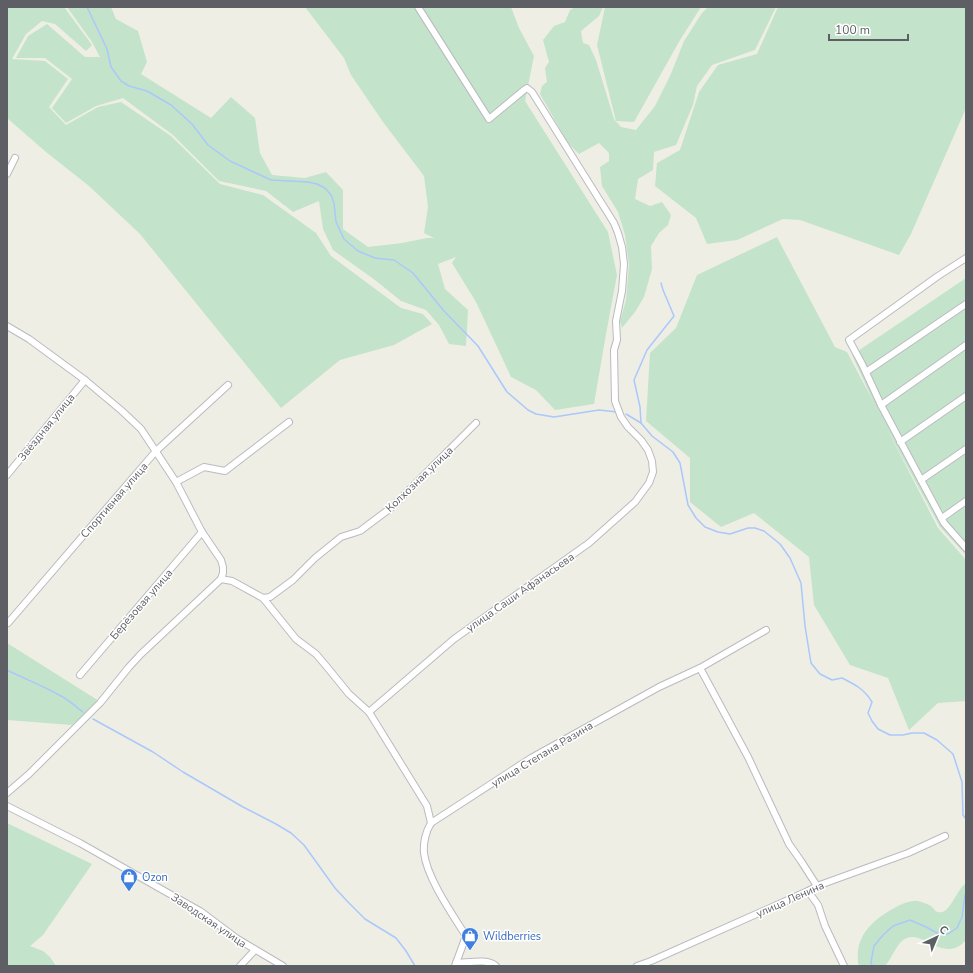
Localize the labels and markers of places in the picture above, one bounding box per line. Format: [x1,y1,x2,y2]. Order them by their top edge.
shop icon: Ozon [119,867,139,892]
place label: Ozon [142,870,168,885]
shop icon: Wildberries [460,926,480,951]
place label: Wildberries [483,929,541,944]

